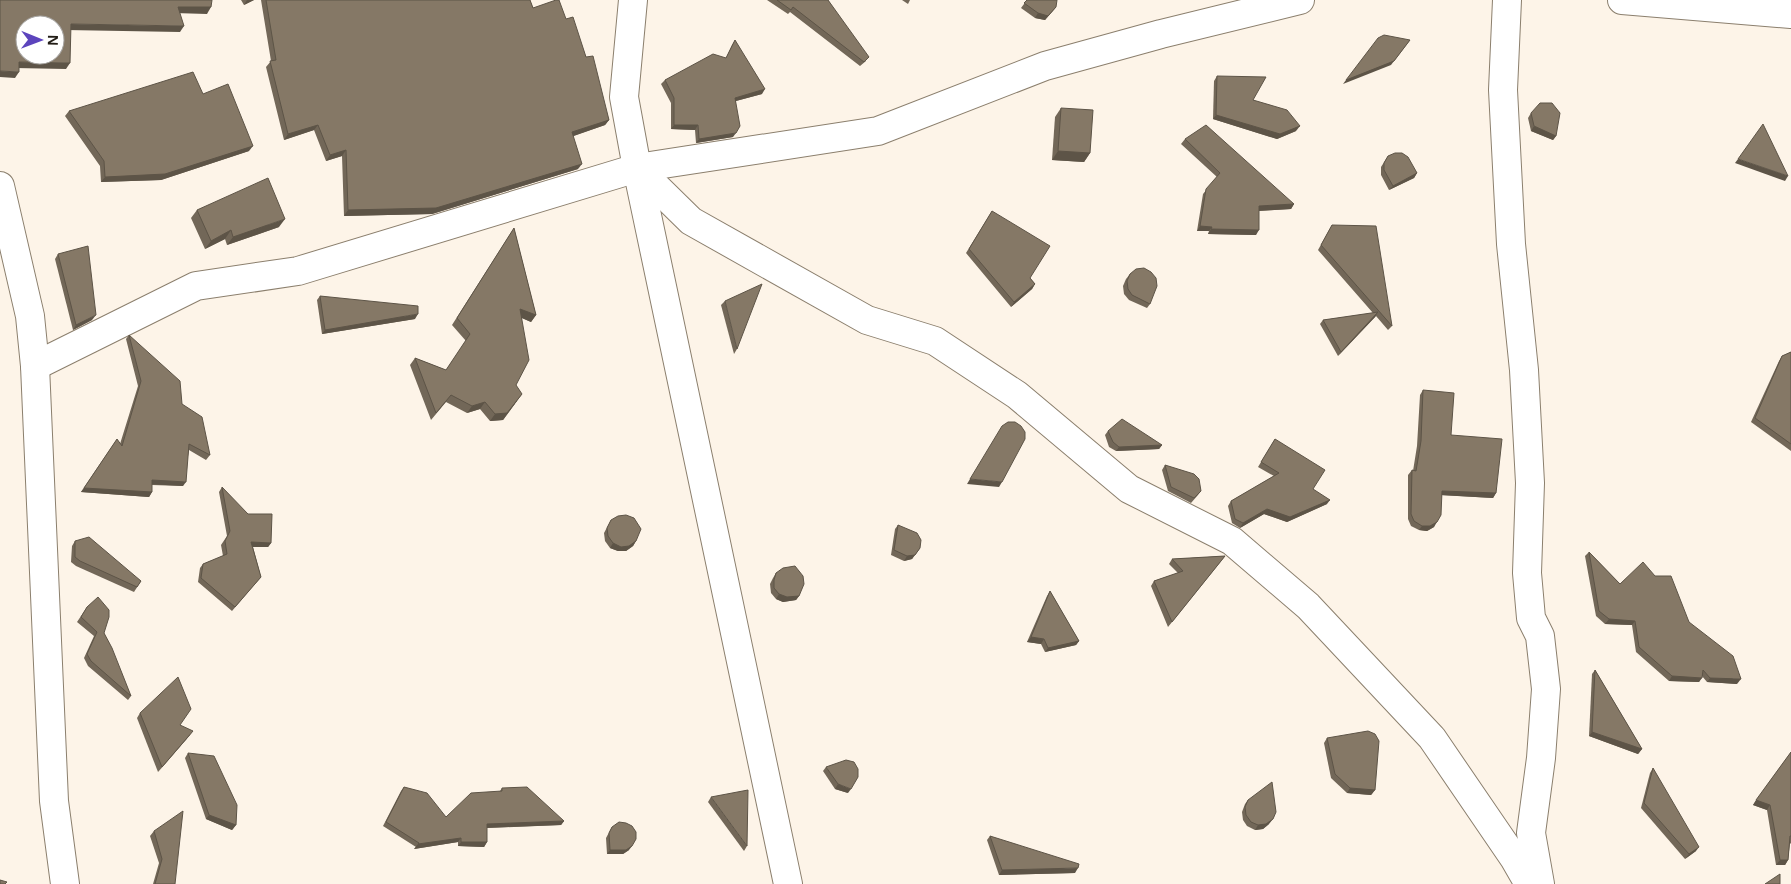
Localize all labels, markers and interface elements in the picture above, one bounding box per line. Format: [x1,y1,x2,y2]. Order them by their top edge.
north arrow [15,15,65,65]
text: N [44,34,63,46]

